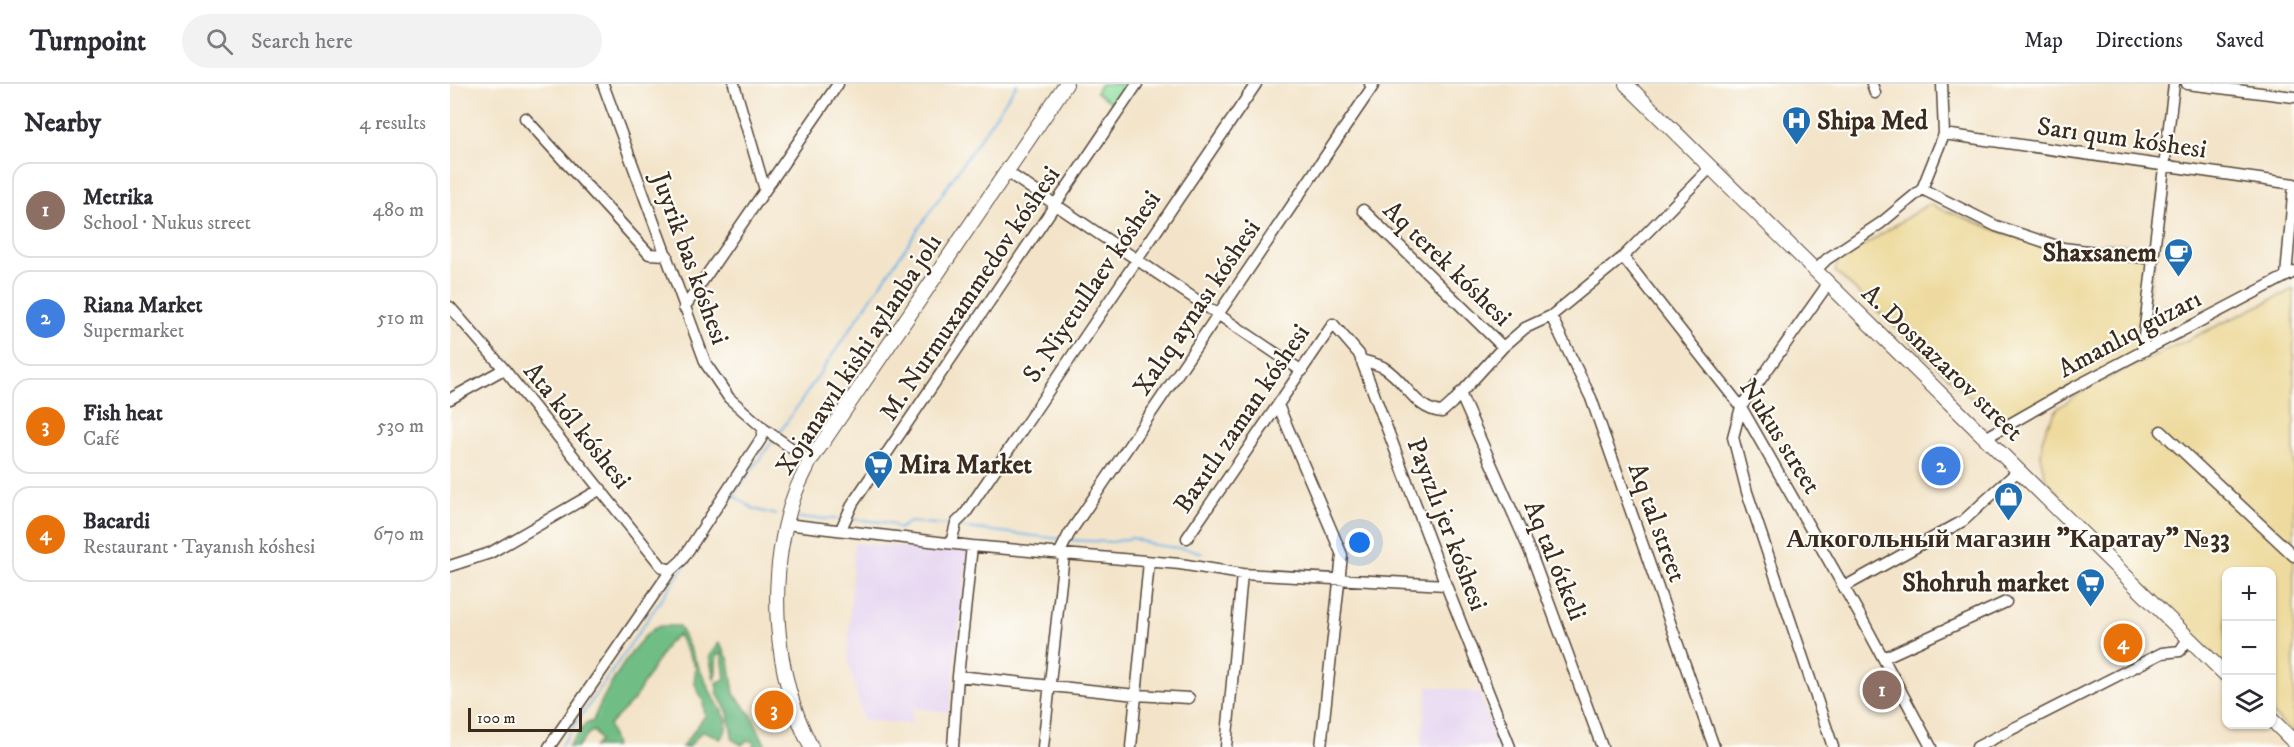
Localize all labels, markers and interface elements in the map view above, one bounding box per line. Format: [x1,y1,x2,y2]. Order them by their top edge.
search box [182,14,602,68]
text: Turnpoint [30,24,146,59]
icon: search [203,25,236,58]
text: Search here [251,28,353,55]
text: Map [2024,28,2063,54]
text: Directions [2096,28,2183,54]
text: Saved [2216,28,2264,54]
hospital icon: Shipa Med [1780,104,1812,146]
place label: Shipa Med [1817,105,1929,138]
text: Nearby [24,107,101,140]
street label: Sarı qum kóshesi [2035,110,2209,167]
text: 4 results [359,111,426,136]
street label: M. Nurmuxammedov kóshesi [873,160,1068,428]
street label: Juyrik bas kóshesi [642,166,736,349]
text: Metrika [83,184,153,211]
street label: S. Niyetullaev kóshesi [1016,184,1169,389]
street label: Aq terek kóshesi [1376,194,1518,334]
text: 1 [42,198,49,223]
text: 480 m [372,198,424,223]
text: School · Nukus street [83,211,251,236]
street label: Xalıq aynası kóshesi [1126,213,1268,402]
street label: Xojanawıl kishi aylanba jolı [769,228,950,482]
cafe icon: Shaxsanem [2162,236,2194,278]
place label: Shaxsanem [2042,237,2157,270]
street label: A. Dosnazarov street [1854,277,2030,449]
street label: Amanlıq gúzarı [2052,283,2207,386]
text: Riana Market [83,292,203,319]
text: 2 [41,306,50,331]
text: 510 m [377,306,424,331]
street label: Baxıtlı zaman kóshesi [1167,318,1318,520]
text: Supermarket [83,319,184,344]
street label: Ata kól kóshesi [516,356,638,496]
street label: Nukus street [1731,373,1828,500]
text: Fish heat [83,400,163,427]
text: 3 [42,414,49,439]
text: 530 m [377,414,424,439]
text: Café [83,427,119,452]
street label: Payızlı jer kóshesi [1399,434,1495,616]
pin: 2 [1922,444,1960,488]
supermarket icon: Mira Market [862,448,894,490]
place label: Mira Market [899,449,1033,482]
street label: Aq tal street [1620,458,1693,587]
shop icon: Алкогольный магазин "Каратау" №33 [1992,480,2024,522]
street label: Aq tal ótkeli [1516,496,1594,625]
text: Bacardi [83,508,150,535]
text: 4 [40,522,51,547]
text: 670 m [373,522,424,547]
place label: Алкогольный магазин "Каратау" №33 [1786,523,2230,556]
your location [1345,528,1374,557]
text: Restaurant · Tayanısh kóshesi [83,535,315,560]
supermarket icon: Shohruh market [2074,566,2106,608]
place label: Shohruh market [1902,567,2070,600]
map controls [2222,567,2276,729]
button: + [2222,567,2276,621]
pin: 4 [2104,620,2142,666]
button: − [2222,621,2276,675]
pin: 1 [1862,668,1902,712]
button: layers [2222,675,2276,729]
pin: 3 [754,688,794,732]
scale bar [468,705,582,732]
text: 100 m [477,708,516,728]

